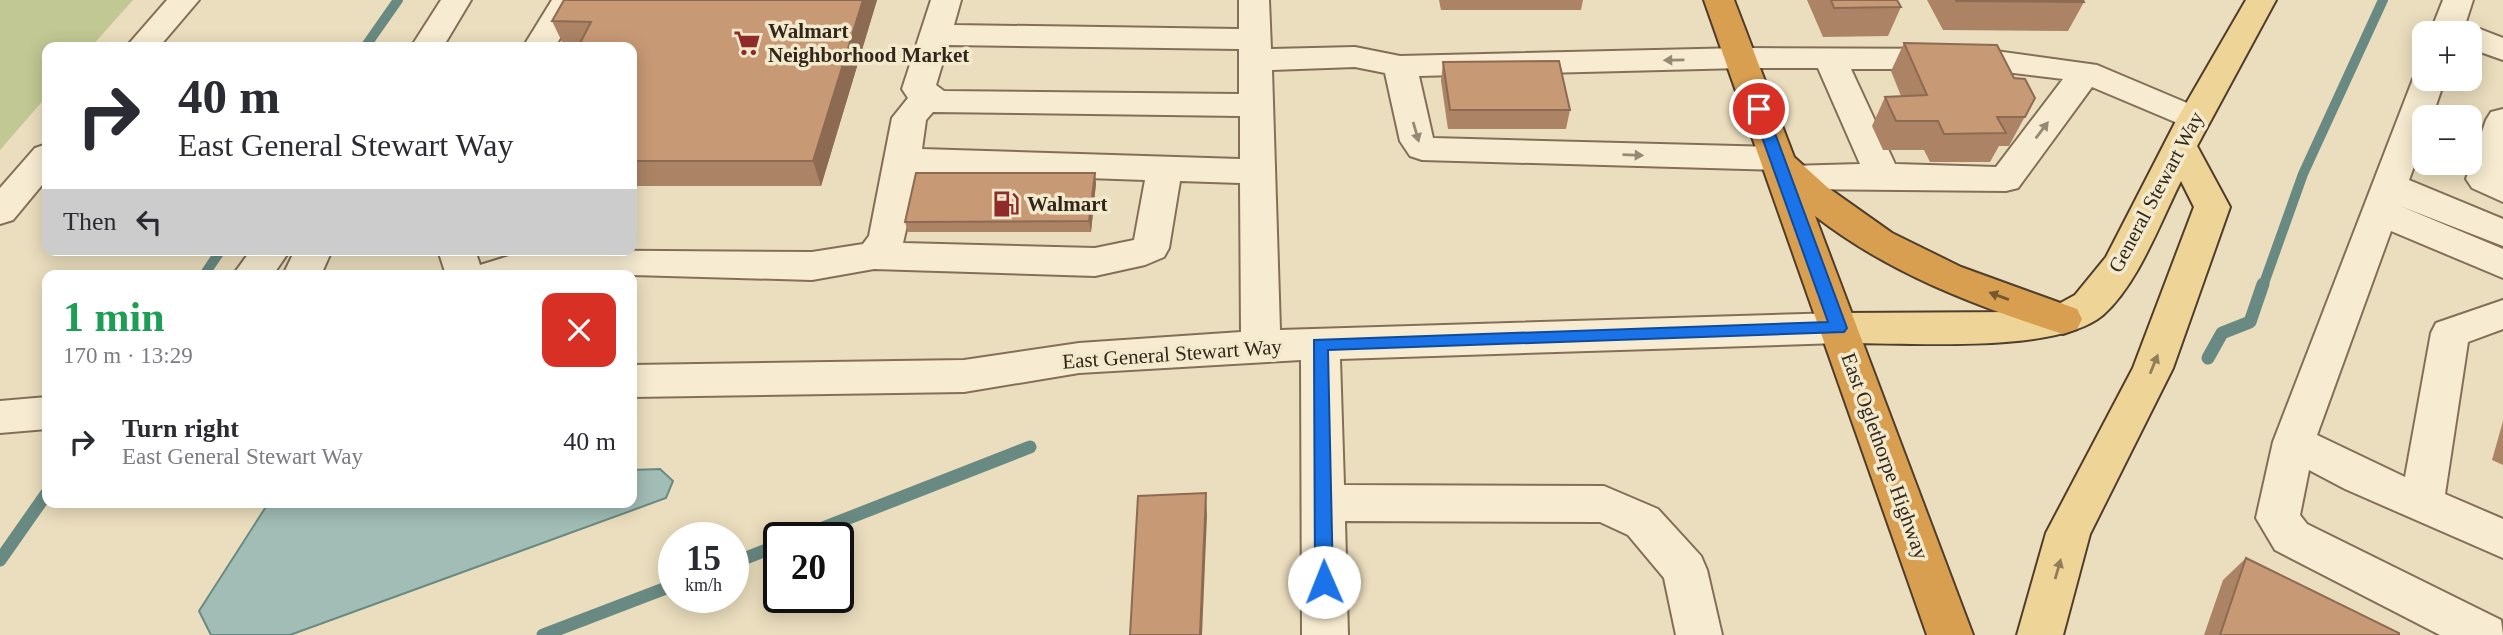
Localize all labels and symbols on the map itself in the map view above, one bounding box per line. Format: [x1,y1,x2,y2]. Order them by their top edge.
place label: Walmart Neighborhood Market [768,19,969,67]
supermarket icon: Walmart Neighborhood Market [732,28,762,58]
one-way arrow [1662,54,1684,65]
pin [1729,79,1789,139]
street label: General Stewart Way [2103,107,2209,277]
one-way arrow [2035,121,2050,139]
one-way arrow [1412,122,1422,143]
one-way arrow [1622,150,1644,161]
fuel station icon: Walmart [991,189,1021,219]
place label: Walmart [1027,192,1107,216]
one-way arrow [1988,290,2009,301]
street label: East General Stewart Way [1061,334,1283,374]
street label: East Oglethorpe Highway [1836,349,1934,563]
one-way arrow [2148,354,2160,374]
speed limit sign: 20 [763,522,854,613]
position arrow [1287,545,1361,619]
one-way arrow [2053,558,2064,580]

